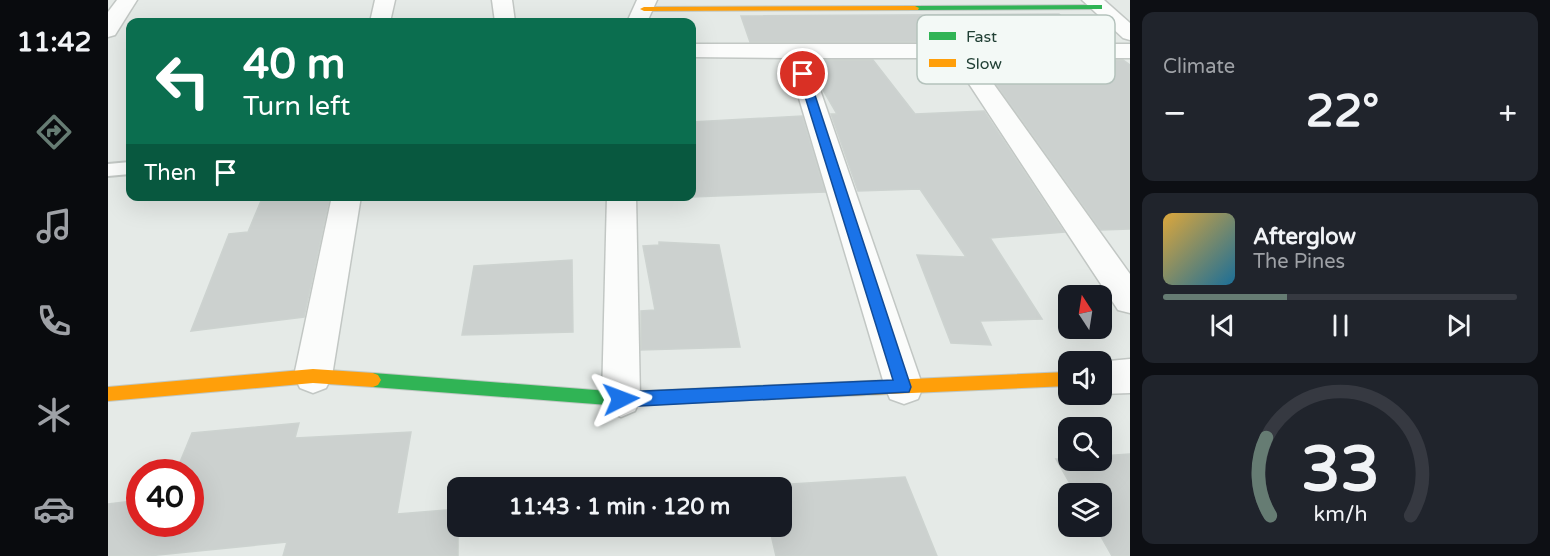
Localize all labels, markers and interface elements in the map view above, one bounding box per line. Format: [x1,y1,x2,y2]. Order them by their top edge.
legend [917,15,1115,84]
text: 11:42 [17,26,91,59]
text: Fast [966,27,997,47]
text: 40 m [243,39,345,90]
icon: left [144,42,222,120]
pin [777,48,828,99]
text: Slow [966,54,1002,74]
text: Climate [1163,55,1235,79]
icon: arrive [786,57,819,90]
text: 22° [1306,85,1379,139]
text: Turn left [243,90,350,123]
text: − [1163,94,1187,133]
text: + [1498,94,1517,133]
icon: directions [33,111,75,153]
icon: arrive [209,156,242,189]
text: Then [144,160,197,186]
icon: music [33,205,75,247]
text: Afterglow [1253,224,1356,250]
text: The Pines [1253,250,1345,274]
north arrow [1058,285,1112,339]
map controls [1058,285,1112,537]
icon: phone [33,300,75,342]
icon: previous [1206,309,1239,342]
icon: pause [1324,309,1357,342]
icon: next [1442,309,1475,342]
button: sound [1058,351,1112,405]
position arrow [589,367,653,431]
icon: climate [33,394,75,436]
button: search [1058,417,1112,471]
text: 33 [1301,434,1379,509]
speed limit sign: 40 [126,459,204,537]
button: layers [1058,483,1112,537]
icon: car [33,488,75,530]
text: 11:43 · 1 min · 120 m [509,494,730,520]
text: km/h [1313,502,1367,528]

